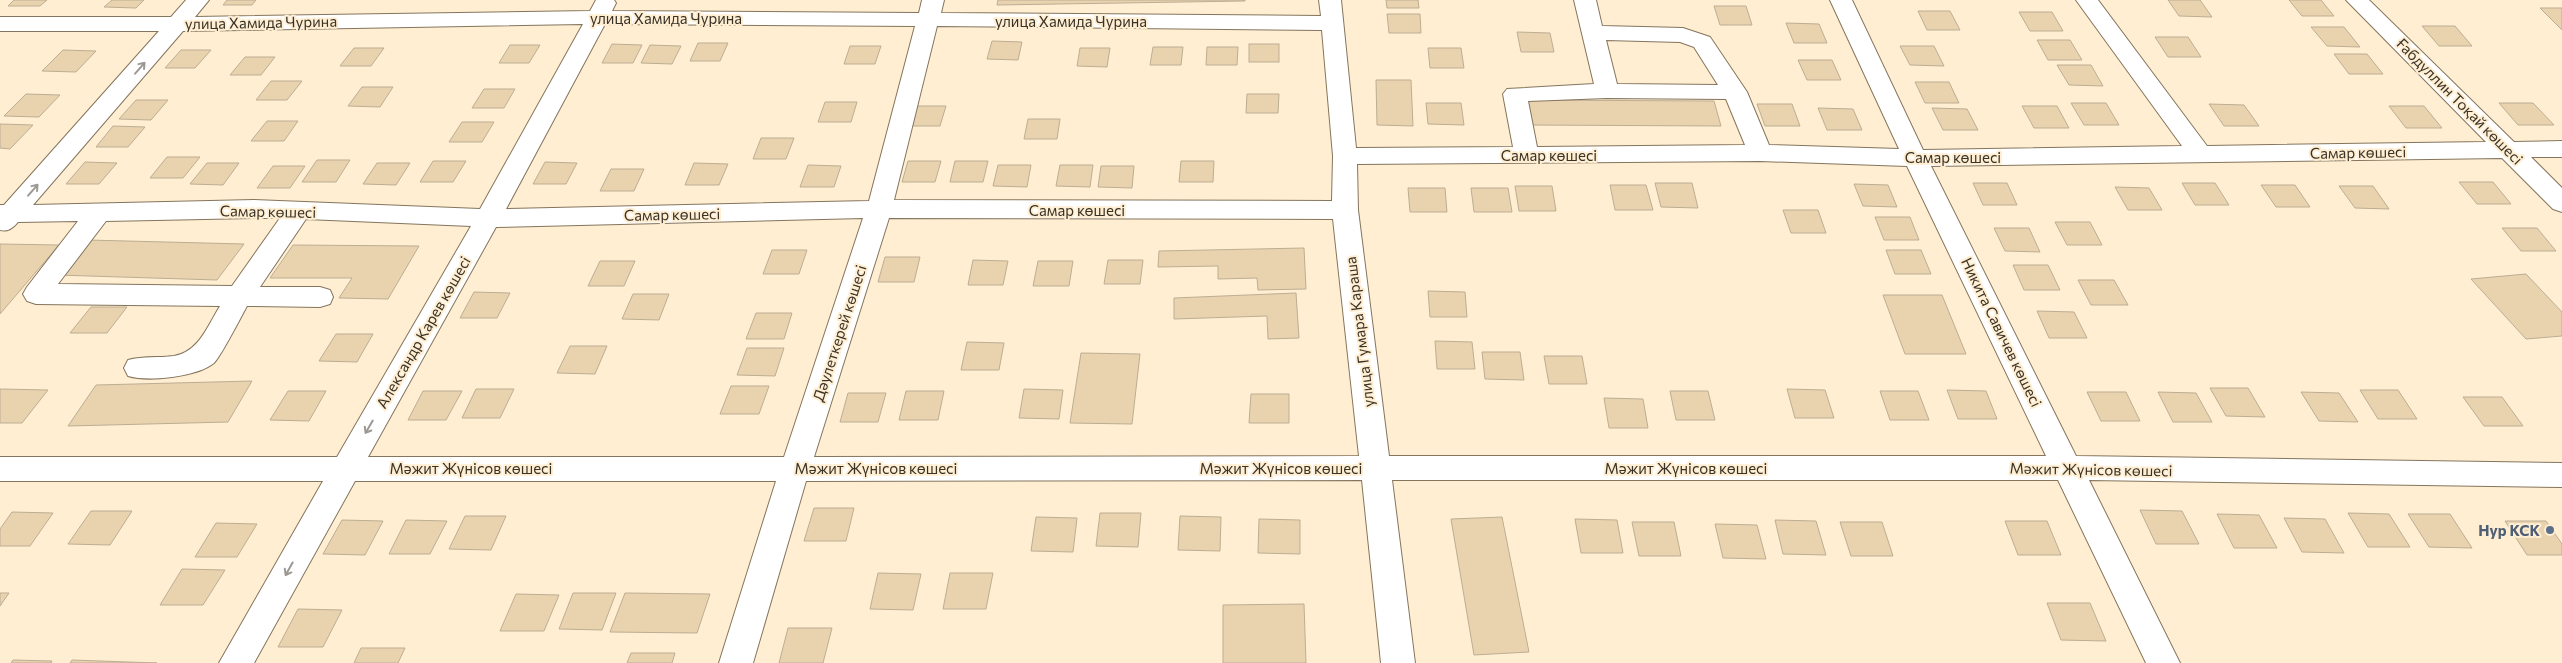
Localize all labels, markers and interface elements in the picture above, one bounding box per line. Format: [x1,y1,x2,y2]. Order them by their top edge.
street label: улица Хамида Чурина [590,9,742,27]
street label: улица Хамида Чурина [185,12,337,32]
street label: улица Хамида Чурина [995,12,1147,30]
street label: Ғабдуллин Тоқай көшесі [2393,34,2527,168]
one-way arrow [134,62,145,75]
street label: Самар көшесі [2310,142,2406,162]
street label: Самар көшесі [1501,146,1597,164]
street label: Самар көшесі [1905,148,2001,166]
one-way arrow [27,184,38,197]
street label: Самар көшесі [220,201,316,221]
street label: Самар көшесі [1029,201,1125,219]
street label: Самар көшесі [624,204,720,224]
street label: Александр Карев көшесі [372,253,474,411]
street label: Никита Савичев көшесі [1958,254,2046,410]
street label: улица Гумара Караша [1341,256,1377,408]
street label: Дәулеткерей көшесі [808,263,870,403]
one-way arrow [363,420,373,434]
street label: Мәжит Жүнісов көшесі [390,459,552,477]
street label: Мәжит Жүнісов көшесі [795,459,957,477]
street label: Мәжит Жүнісов көшесі [1200,459,1362,477]
street label: Мәжит Жүнісов көшесі [1605,459,1767,477]
street label: Мәжит Жүнісов көшесі [2009,459,2173,479]
place label: Нур КСК [2478,521,2541,539]
marker: Нур КСК [2544,524,2556,536]
one-way arrow [284,561,294,576]

